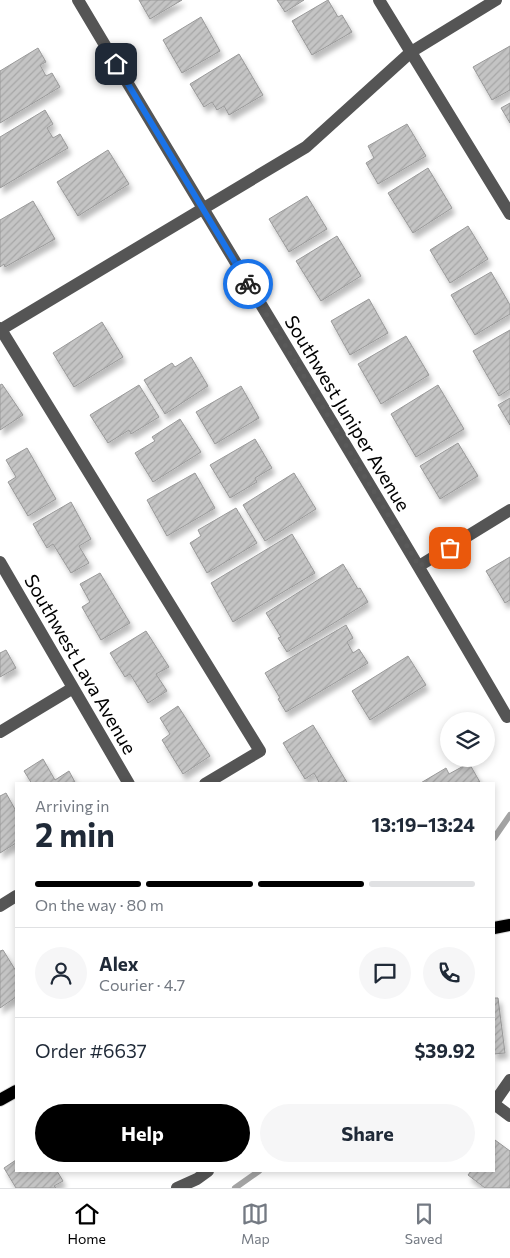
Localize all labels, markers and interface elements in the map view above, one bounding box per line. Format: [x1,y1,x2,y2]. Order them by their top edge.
pin [95,43,137,85]
icon: home [102,50,130,78]
courier [223,259,273,309]
icon: bike [234,270,262,298]
street label: Southwest Juniper Avenue [280,311,416,515]
pin [429,527,471,569]
icon: bag [436,534,464,562]
street label: Southwest Lava Avenue [20,570,142,758]
map controls [440,712,495,767]
button: layers [440,712,495,767]
text: Arriving in [35,796,109,815]
text: 13:19–13:24 [371,813,475,836]
text: 2 min [35,814,115,854]
text: On the way · 80 m [35,895,164,914]
button: person [35,947,87,999]
button: chat [359,947,411,999]
button: phone [423,947,475,999]
text: Alex [99,952,139,975]
text: Courier · 4.7 [99,975,185,994]
text: Order #6637 [35,1039,147,1062]
text: $39.92 [414,1039,475,1062]
button: Help [35,1104,250,1162]
button: Share [260,1104,475,1162]
tab: Home [67,1200,106,1247]
tab: Map [241,1200,270,1247]
tab: Saved [405,1200,443,1247]

